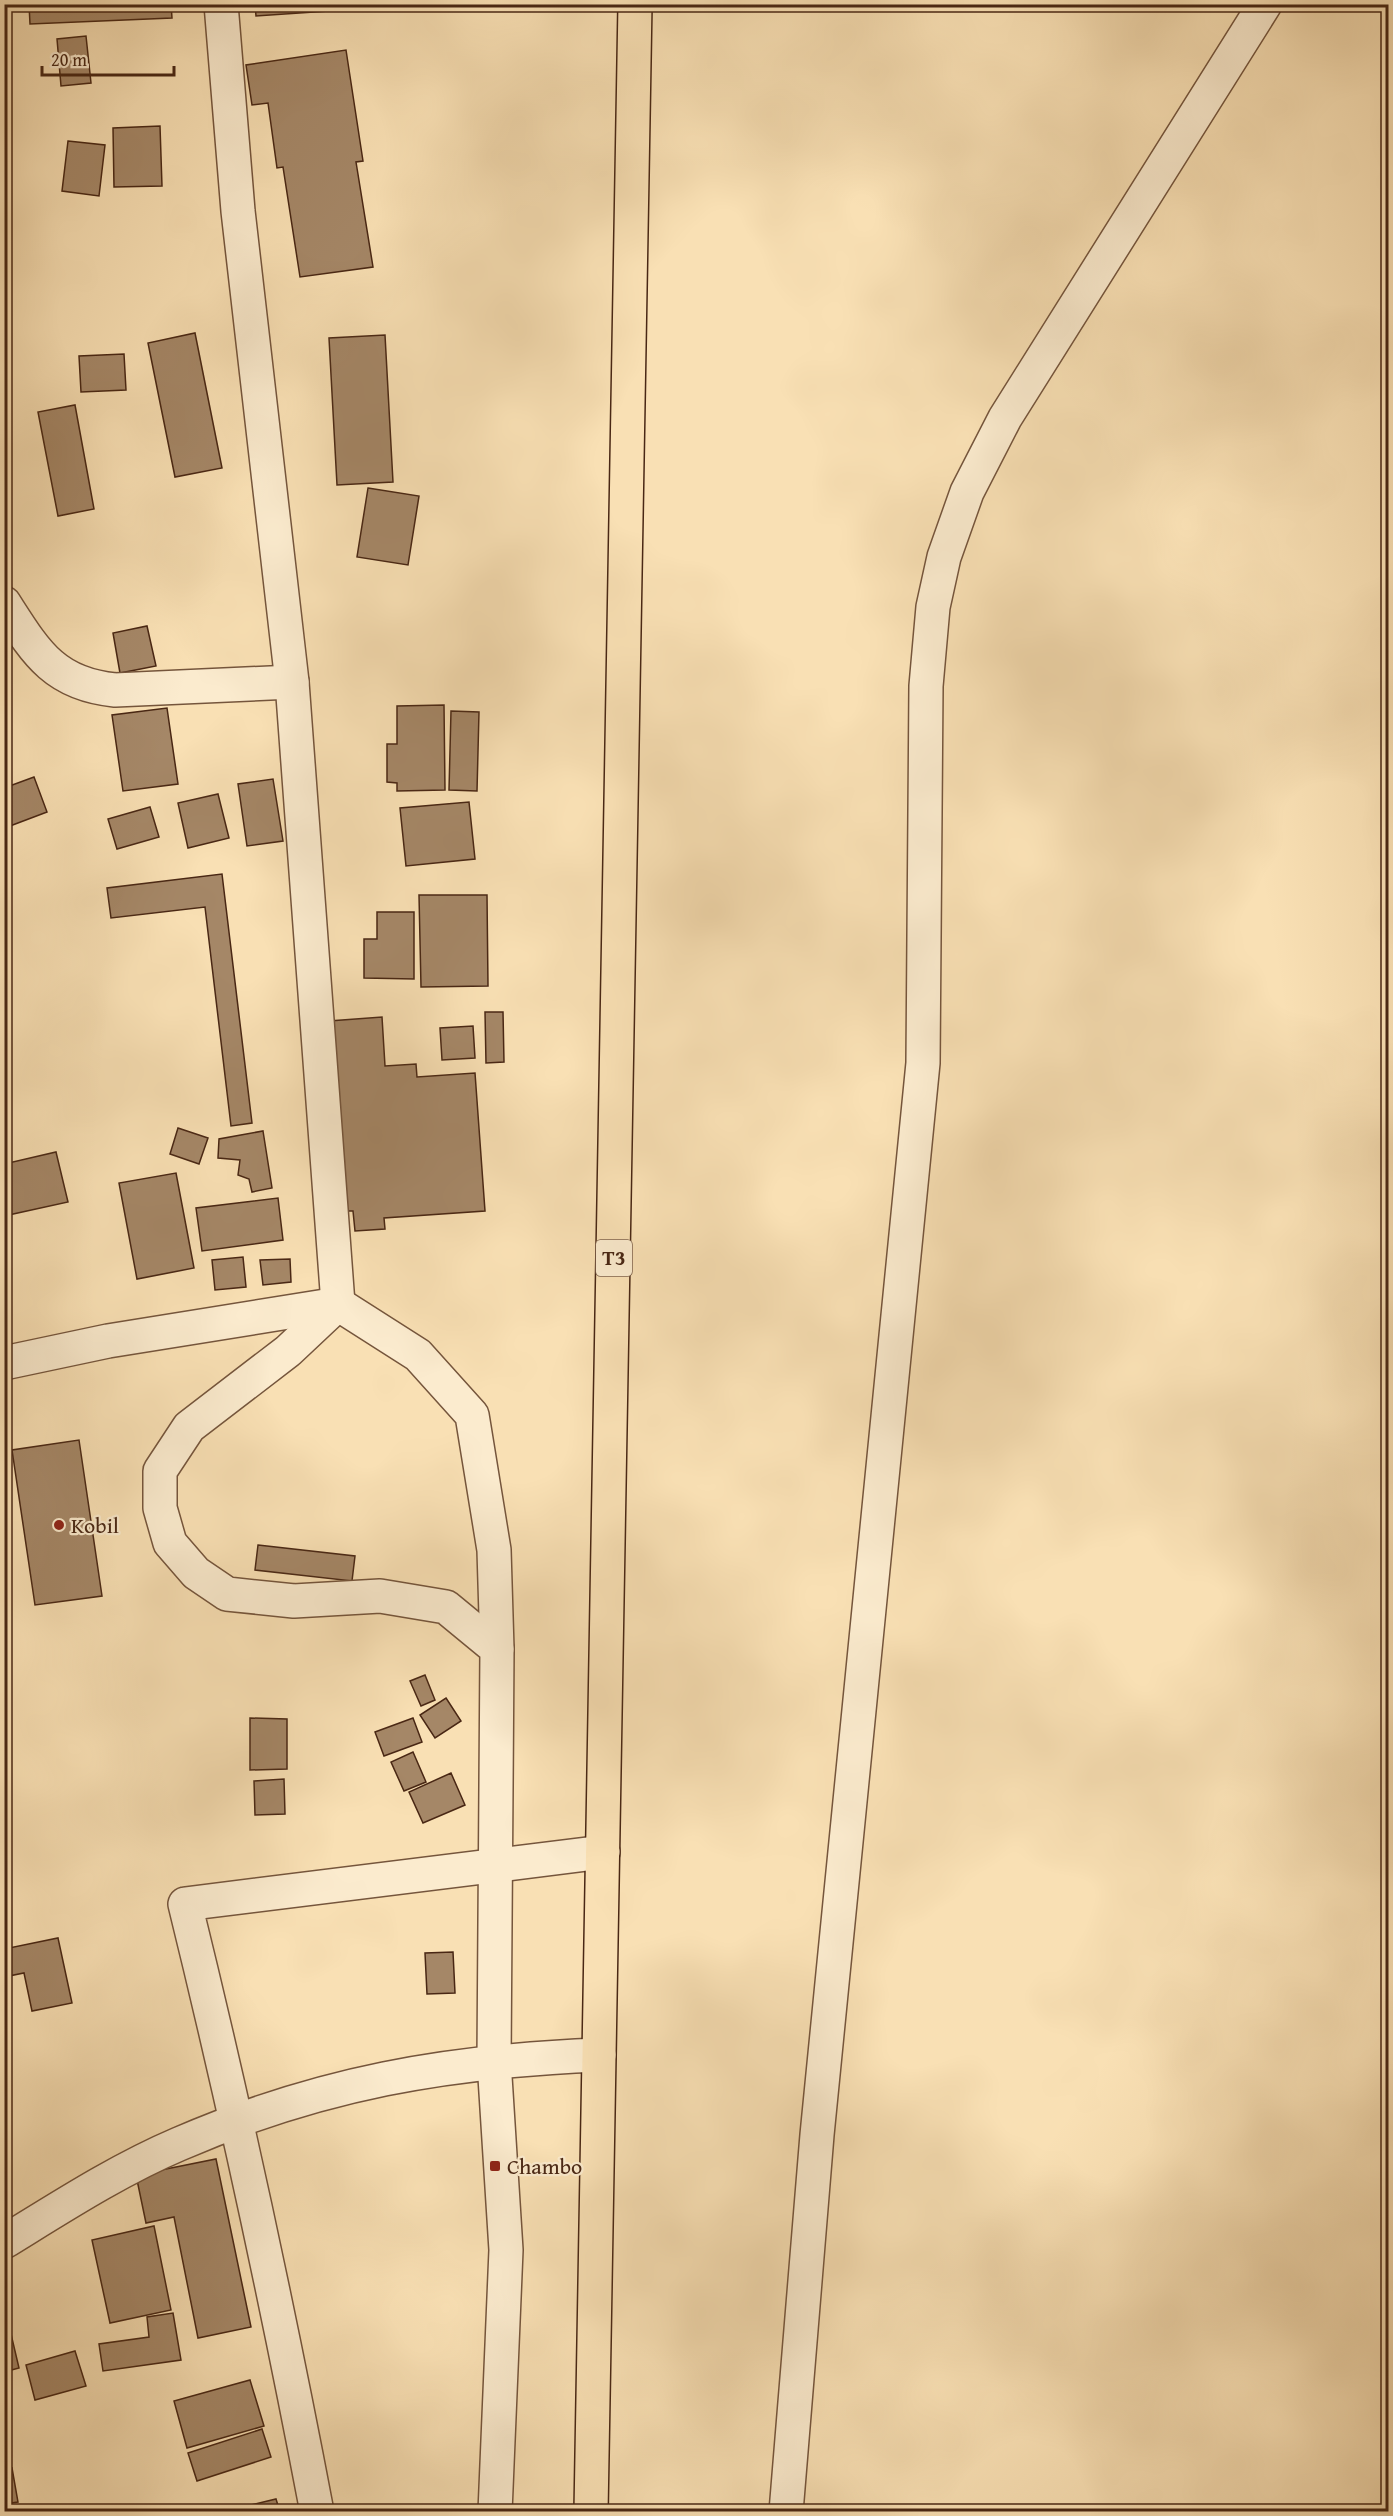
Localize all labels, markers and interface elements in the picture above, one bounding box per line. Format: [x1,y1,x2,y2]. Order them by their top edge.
scale bar [42,39,174,77]
text: 20 m [51,46,87,73]
road number: T3 [596,1240,632,1276]
place label: Kobil [71,1509,119,1541]
marker: Kobil [52,1518,66,1532]
place label: Chambo [507,2150,582,2182]
marker: Chambo [488,2159,502,2173]

